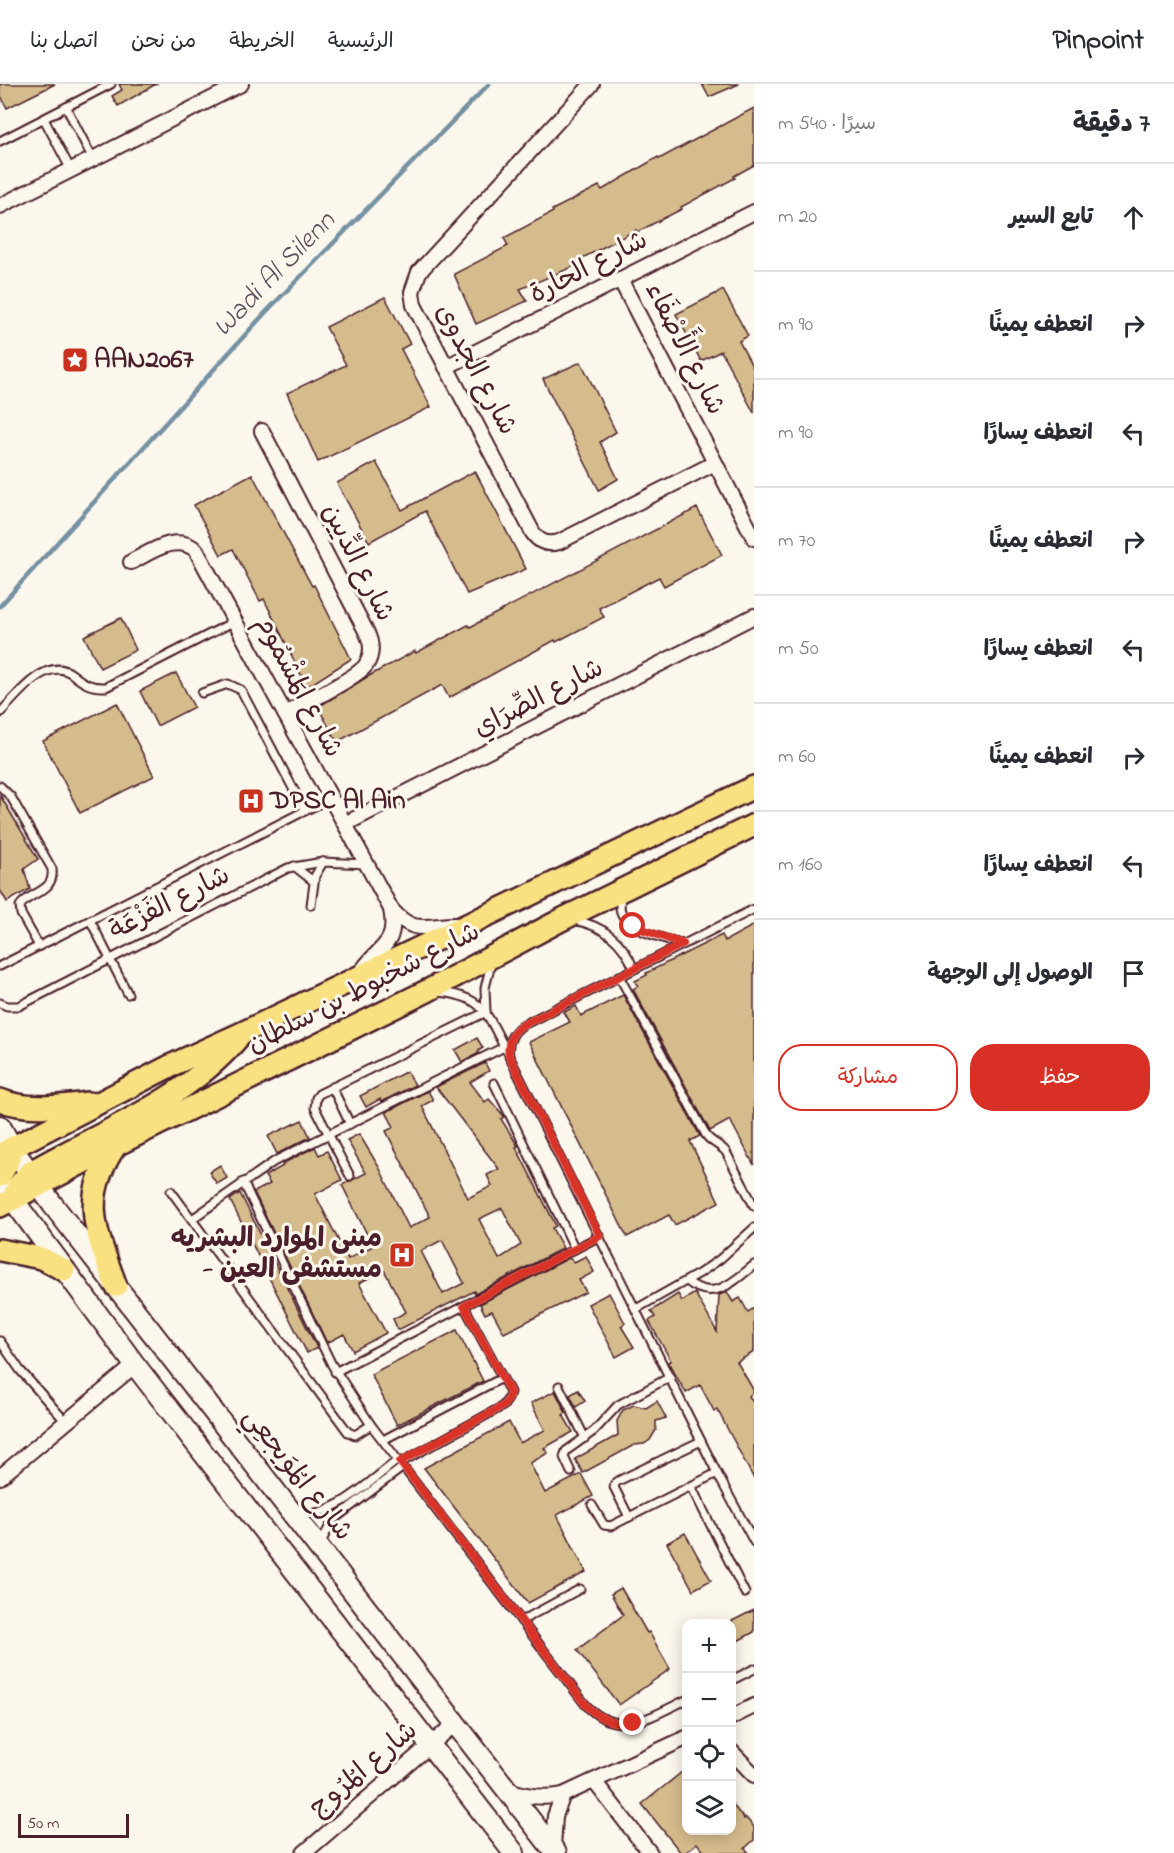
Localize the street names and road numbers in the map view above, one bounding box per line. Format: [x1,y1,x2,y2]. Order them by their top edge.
street label: شارع الحارة [523,222,655,314]
street label: شارع الأَصْفَاء [634,273,739,422]
street label: شارع الجدوى [424,297,526,443]
street label: شارع الدِّيين [311,497,403,629]
street label: شارع المَشْمُوم [244,609,352,765]
street label: شارع الصِّرَاي [467,650,611,748]
street label: شارع الفَزْعَة [103,857,237,951]
street label: شارع شخبوط بن سلطان [241,913,487,1065]
street label: شارع المُوَيجعِي [232,1400,362,1551]
street label: شارع المُرُوج [301,1713,427,1827]

